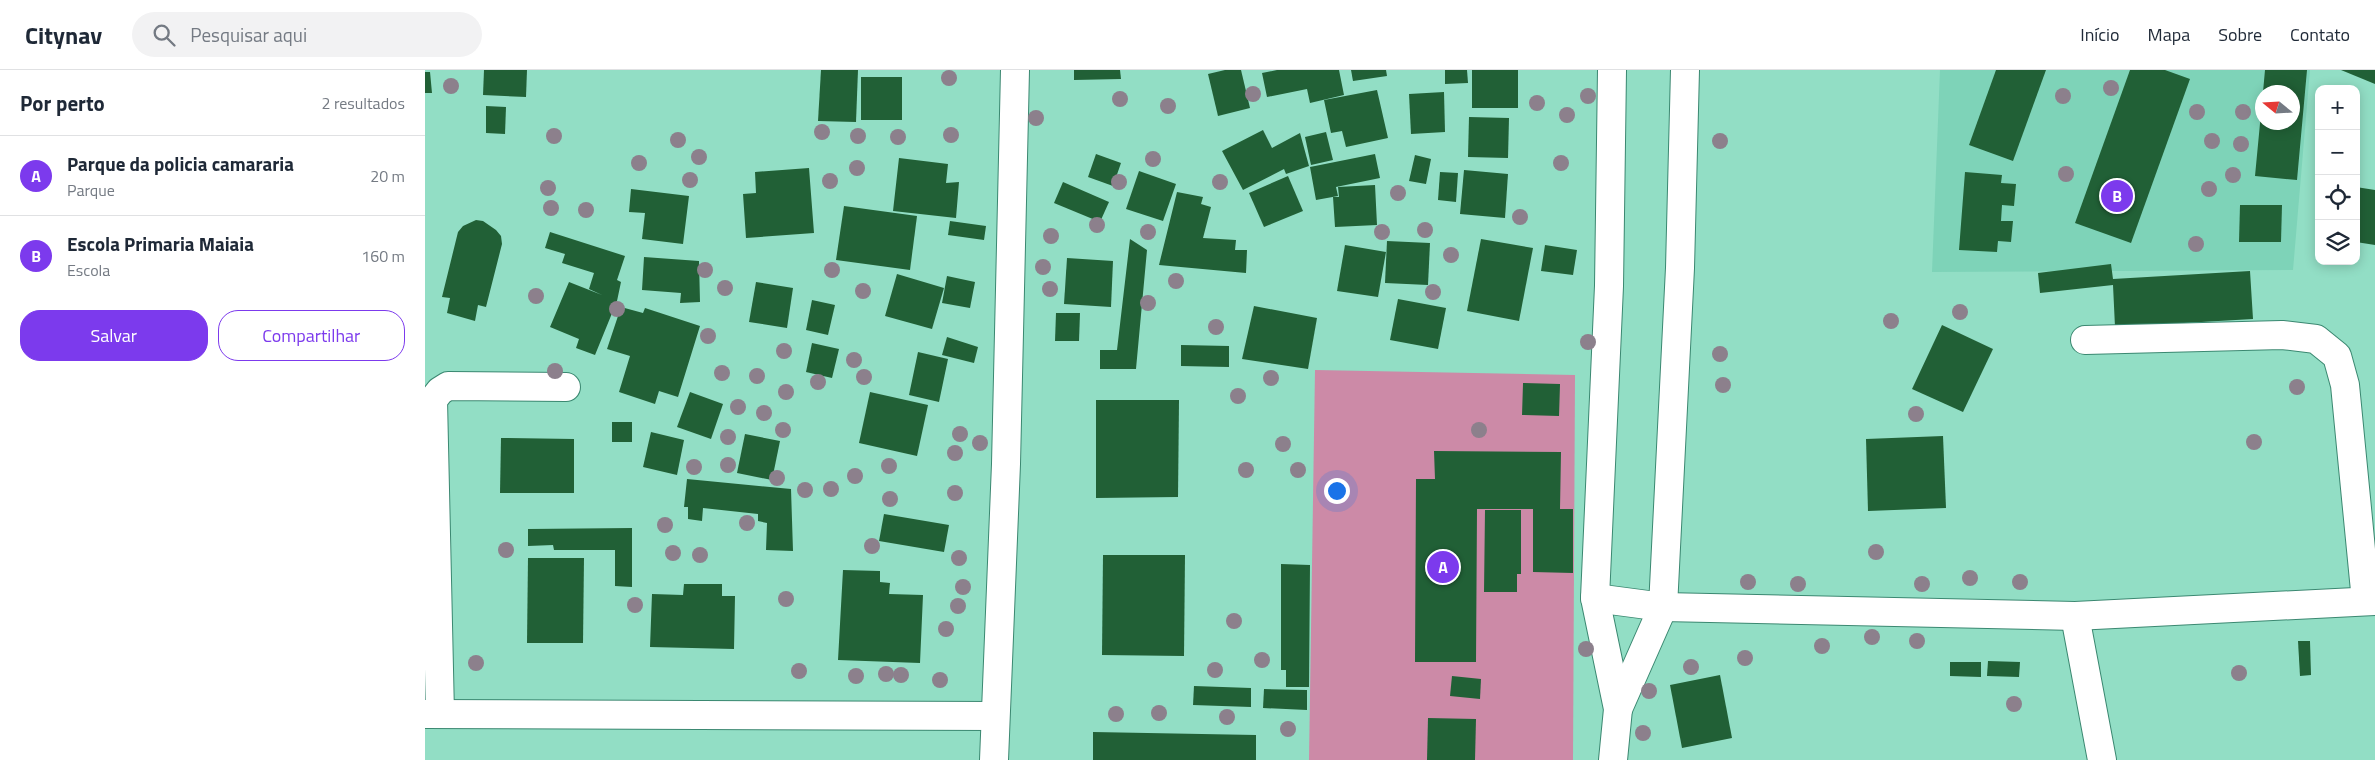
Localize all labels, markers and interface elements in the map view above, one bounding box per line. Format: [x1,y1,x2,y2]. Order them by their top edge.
search box [132,12,482,57]
text: Citynav [25,17,102,53]
text: Pesquisar aqui [190,20,307,49]
icon: search [150,21,178,49]
text: Início [2080,21,2120,48]
text: Mapa [2148,21,2190,48]
text: Sobre [2218,21,2262,48]
text: Contato [2290,21,2350,48]
north arrow [2255,85,2300,130]
map controls [2315,85,2360,265]
button: + [2315,85,2360,130]
text: Por perto [20,87,105,119]
text: 2 resultados [321,91,405,115]
button: − [2315,130,2360,175]
text: Parque da policia camararia [67,149,294,178]
text: A [31,164,41,188]
text: 20 m [370,164,405,188]
button: locate [2315,175,2360,220]
pin: B [2101,177,2133,215]
text: Parque [67,178,115,202]
button: layers [2315,220,2360,265]
text: Escola Primaria Maiaia [67,229,254,258]
text: B [31,244,41,268]
text: 160 m [361,244,405,268]
text: Escola [67,258,110,282]
button: Salvar [20,310,208,361]
button: Compartilhar [218,310,405,361]
your location [1324,478,1350,504]
pin: A [1427,548,1459,586]

